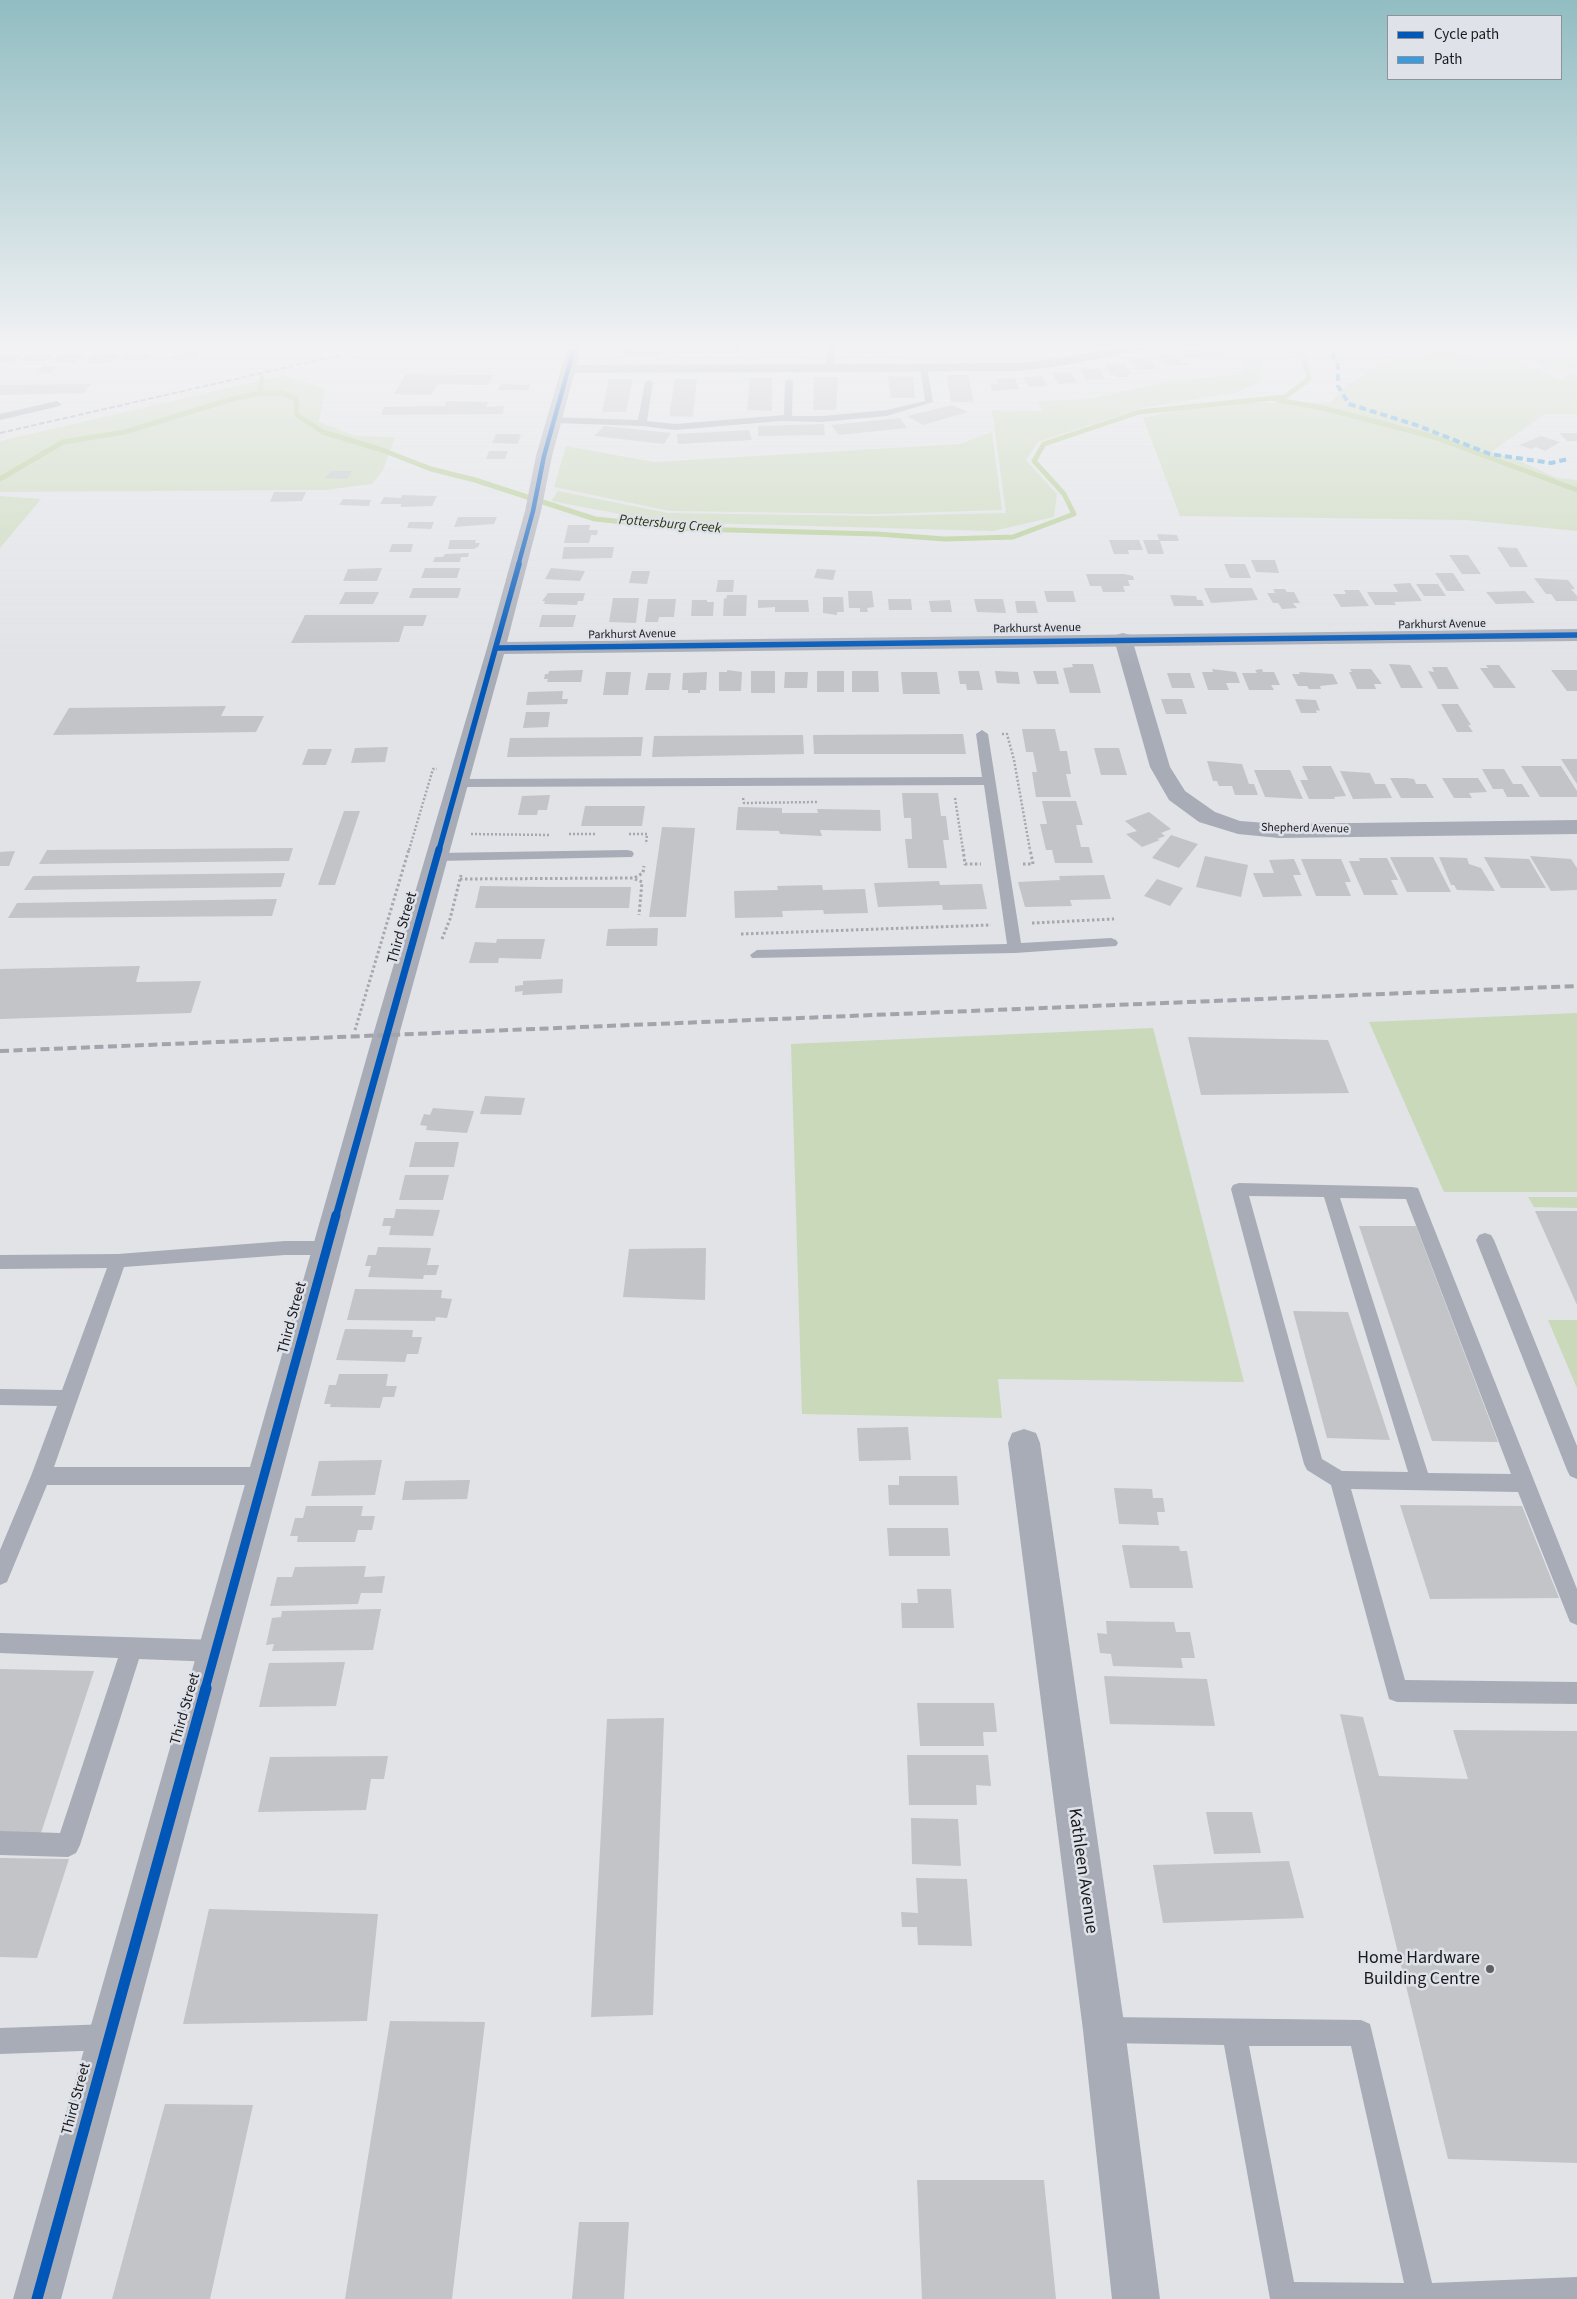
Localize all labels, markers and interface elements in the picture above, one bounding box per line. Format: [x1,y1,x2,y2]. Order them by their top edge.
legend [1387,15,1562,80]
text: Cycle path [1434,24,1499,45]
text: Path [1434,49,1462,70]
water label: Pottersburg Creek [618,512,722,538]
street label: Parkhurst Avenue [1398,617,1486,633]
street label: Parkhurst Avenue [993,621,1081,637]
street label: Parkhurst Avenue [588,627,676,643]
street label: Shepherd Avenue [1261,821,1349,837]
street label: Third Street [384,890,422,966]
street label: Third Street [275,1280,311,1356]
street label: Third Street [167,1671,205,1747]
street label: Kathleen Avenue [1063,1807,1101,1935]
place label: Home Hardware Building Centre [1357,1948,1480,1990]
marker: Home Hardware Building Centre [1484,1963,1496,1975]
street label: Third Street [59,2061,95,2137]

